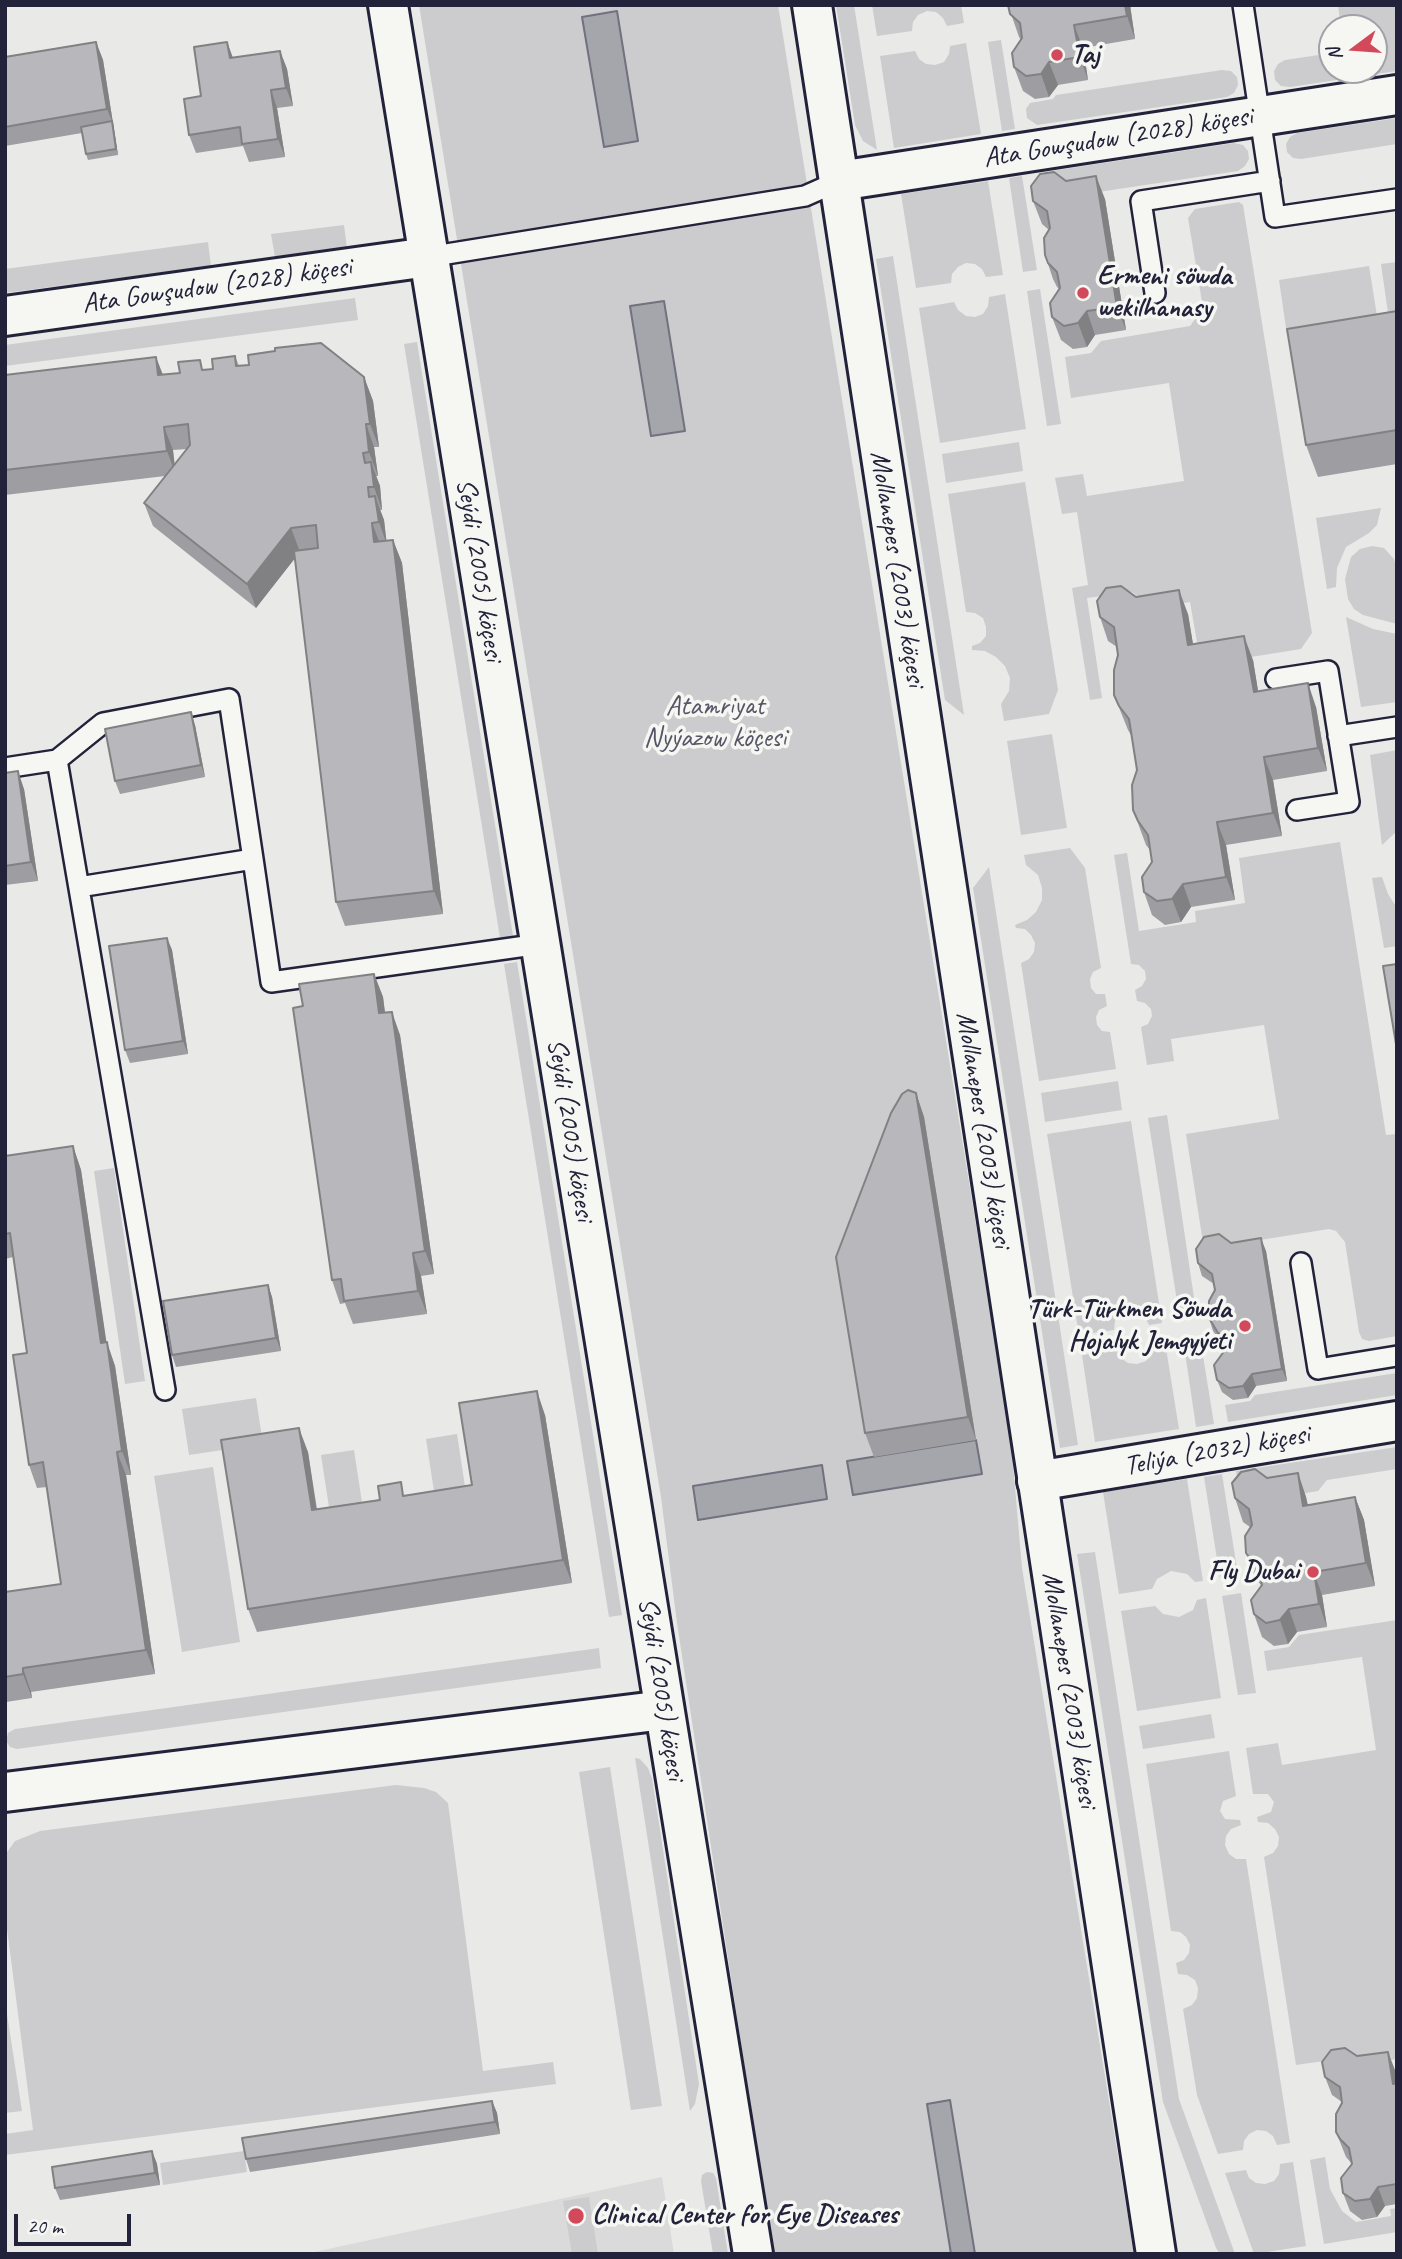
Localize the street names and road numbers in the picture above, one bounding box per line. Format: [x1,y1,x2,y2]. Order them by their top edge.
street label: Ata Gowşudow (2028) köçesi [981,100,1255,176]
street label: Ata Gowşudow (2028) köçesi [80,250,354,322]
street label: Mollanepes (2003) köçesi [862,449,932,689]
street label: Seýdi (2005) köçesi [448,476,510,664]
street label: Mollanepes (2003) köçesi [948,1010,1018,1250]
street label: Seýdi (2005) köçesi [539,1036,601,1224]
street label: Teliýa (2032) köçesi [1122,1418,1312,1484]
street label: Mollanepes (2003) köçesi [1034,1570,1104,1810]
street label: Seýdi (2005) köçesi [630,1595,692,1783]

